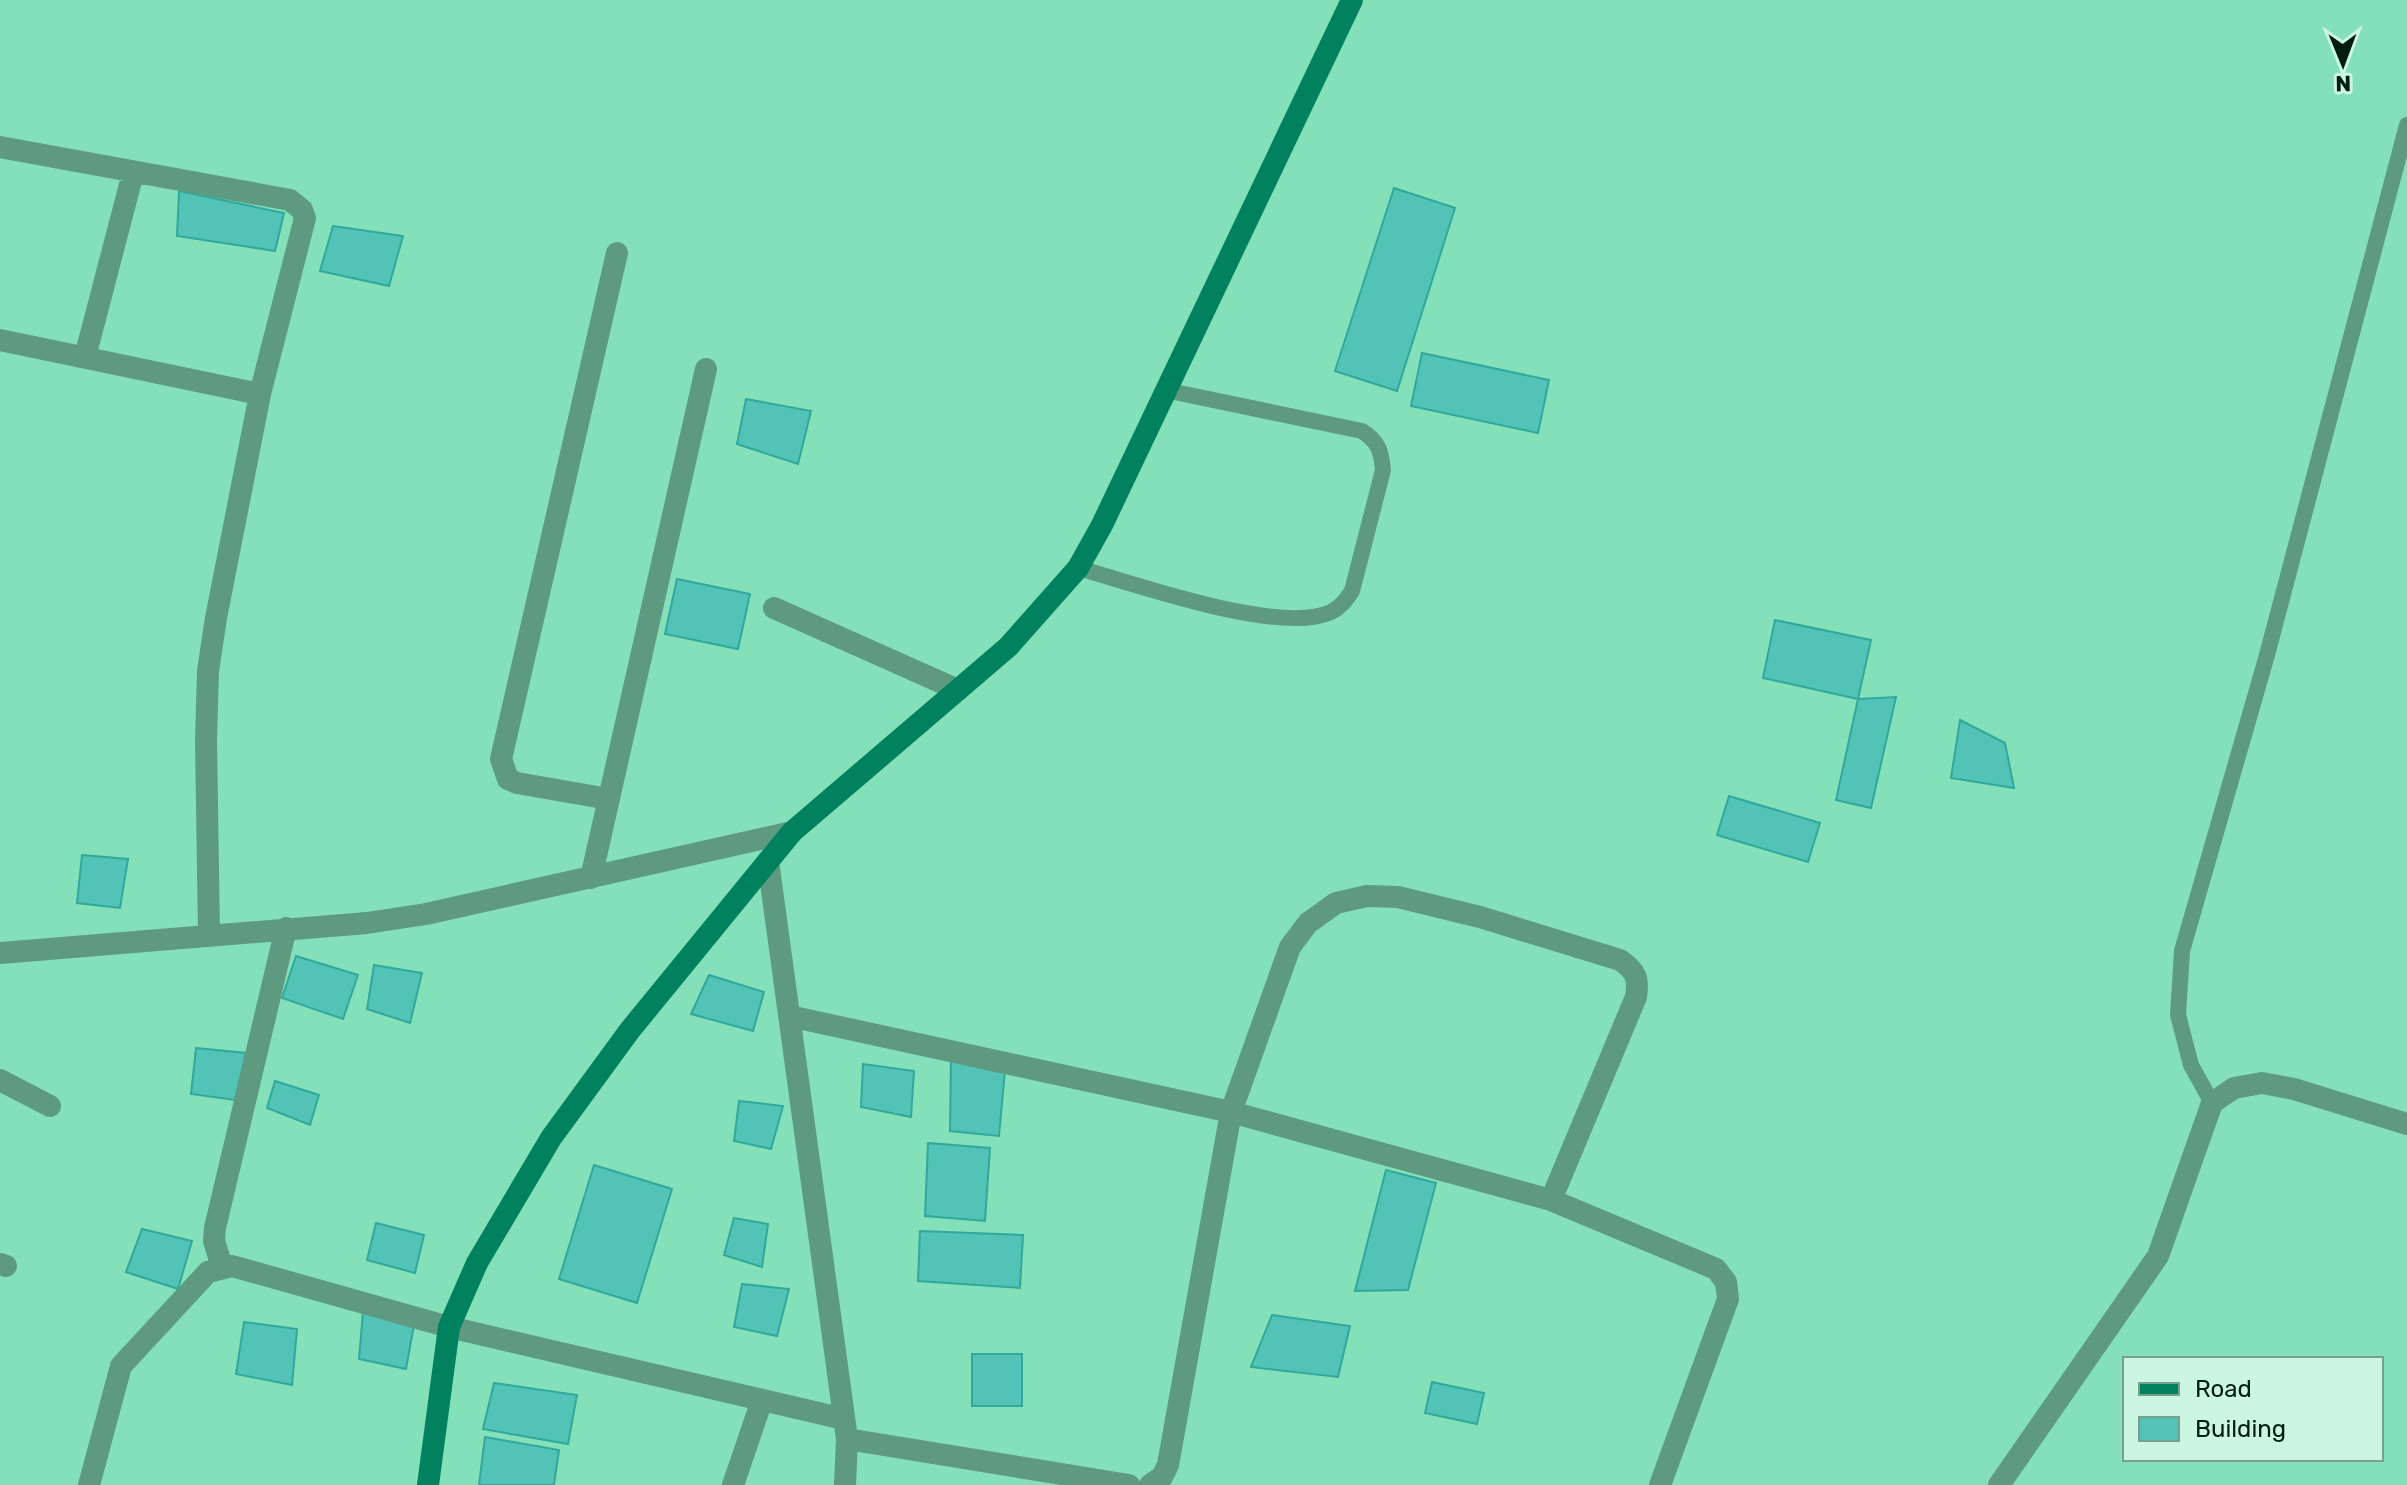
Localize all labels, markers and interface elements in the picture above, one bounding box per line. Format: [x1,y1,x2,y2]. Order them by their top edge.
north arrow [2303,24,2383,104]
text: N [2335,70,2351,97]
legend [2123,1357,2383,1461]
text: Road [2195,1375,2252,1403]
text: Building [2195,1415,2286,1443]

